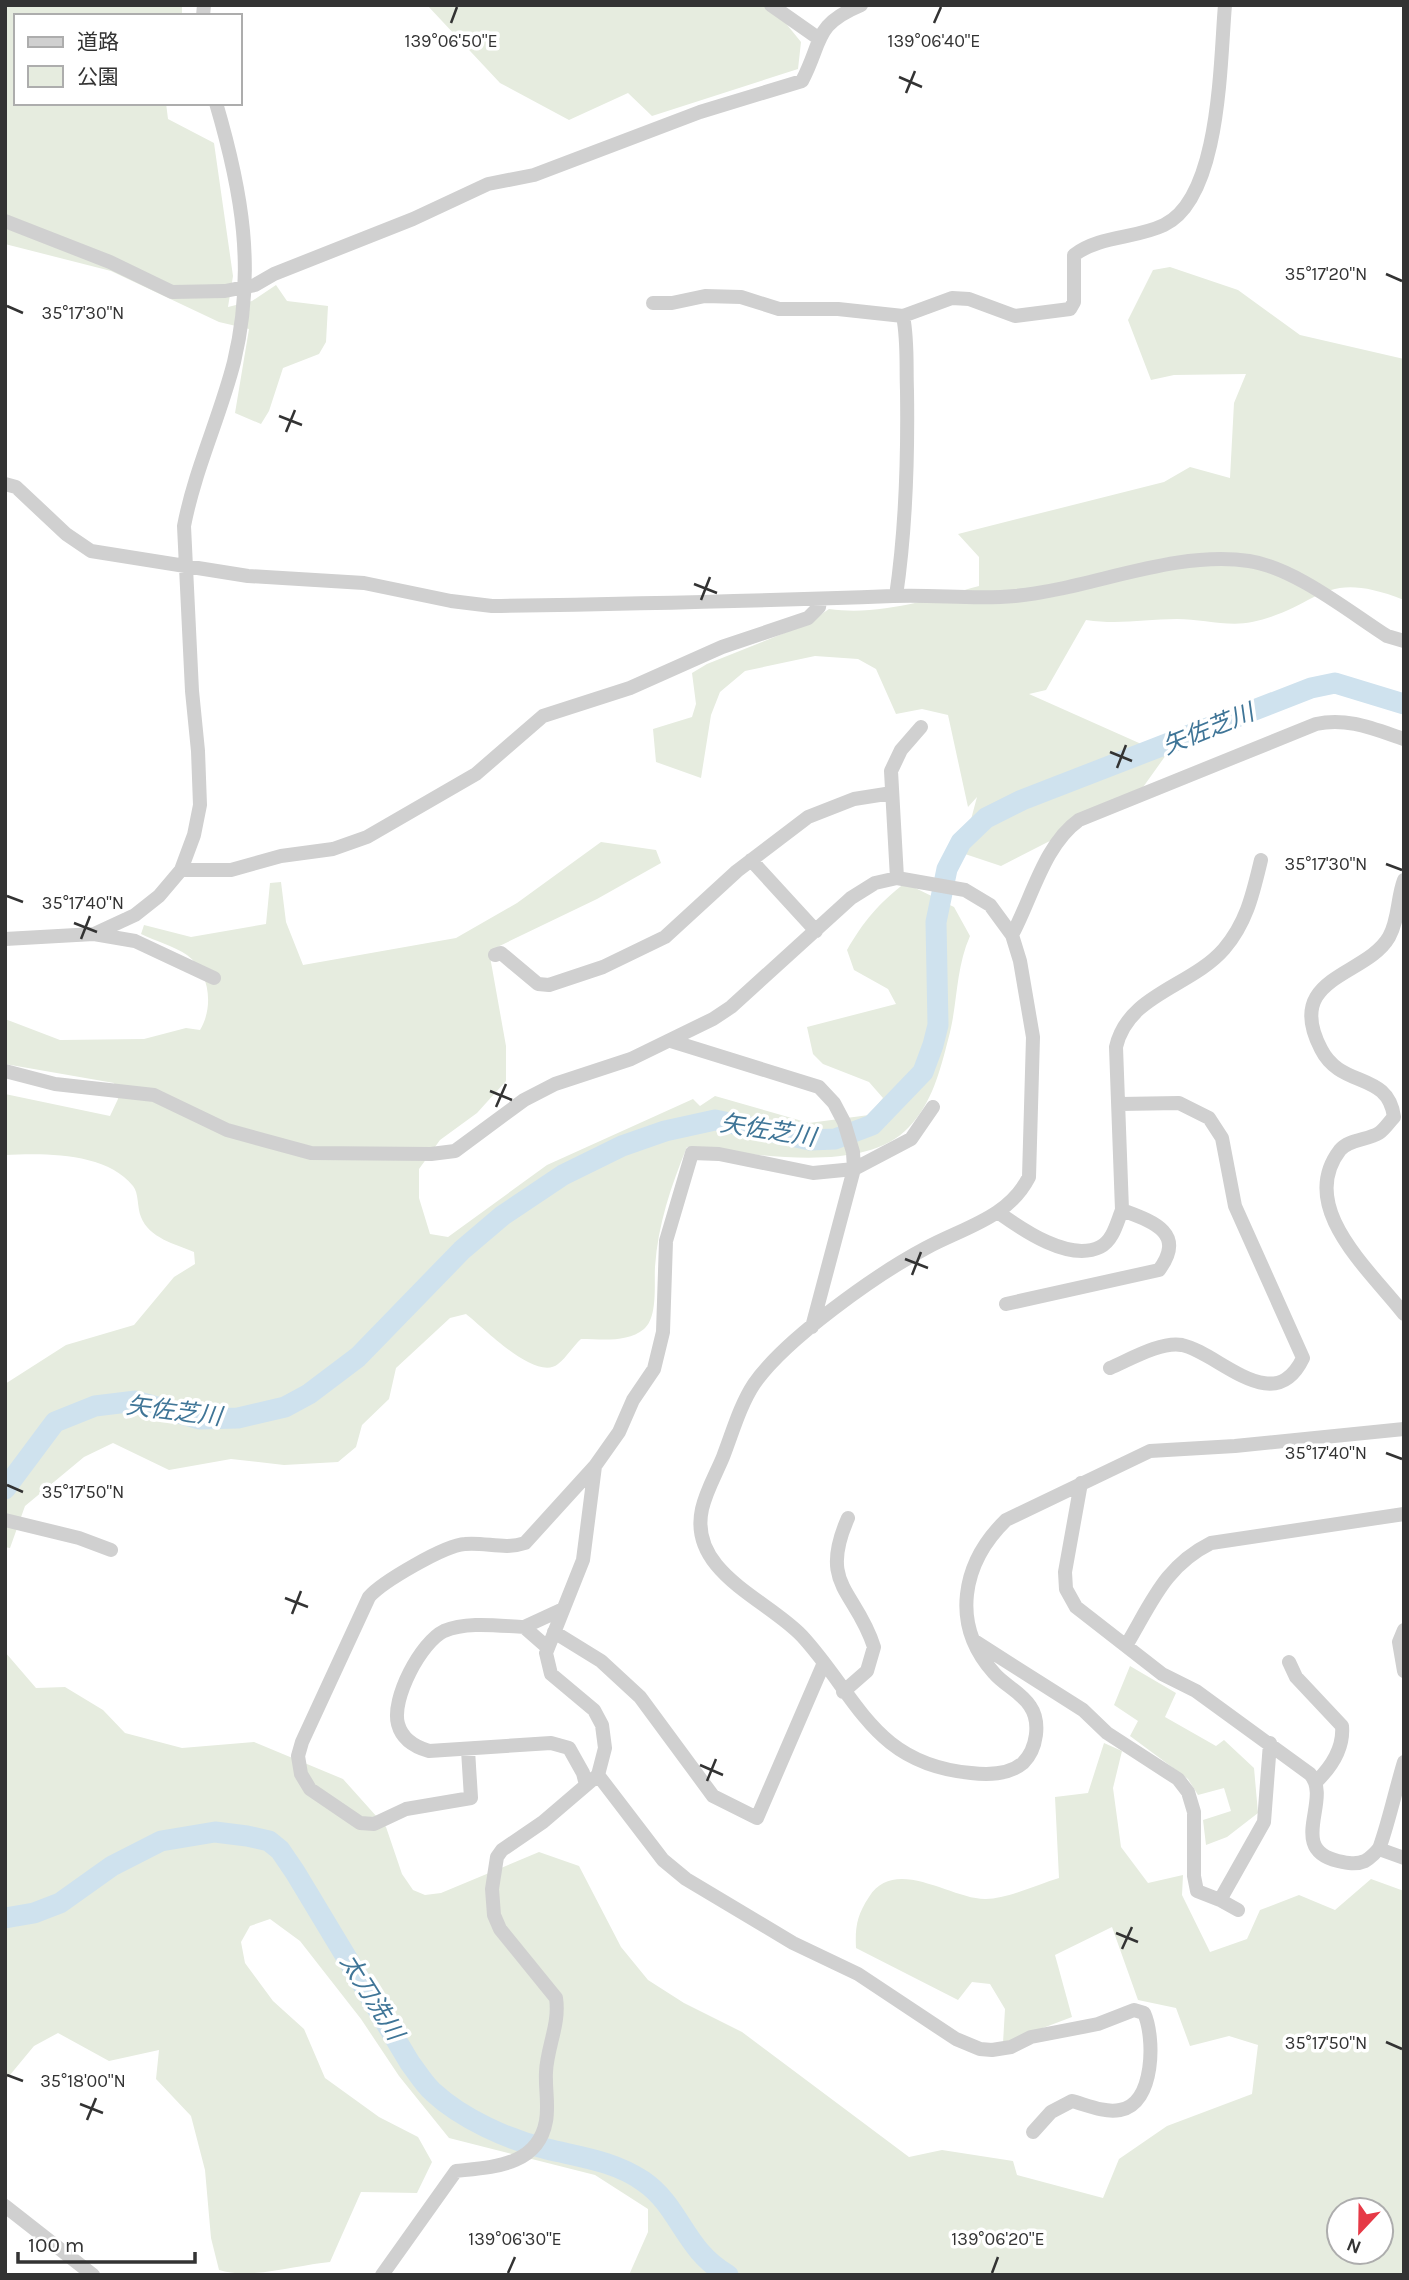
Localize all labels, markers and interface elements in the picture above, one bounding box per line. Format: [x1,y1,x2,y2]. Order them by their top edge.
legend [14,14,242,105]
text: 道路 [77,30,119,54]
text: 139°06'50"E [404,30,498,52]
text: 139°06'40"E [888,30,980,52]
text: 公園 [77,65,119,89]
text: 35°17'20"N [1285,263,1367,285]
text: 35°17'30"N [42,302,124,324]
water label: 矢佐芝川 [1158,697,1261,760]
text: 35°17'30"N [1285,853,1367,875]
text: 35°17'40"N [42,892,124,914]
water label: 矢佐芝川 [718,1109,821,1152]
water label: 矢佐芝川 [125,1391,226,1431]
text: 35°17'40"N [1285,1442,1367,1464]
text: 35°17'50"N [42,1481,124,1503]
water label: 太刀洗川 [335,1949,411,2048]
text: 35°17'50"N [1285,2032,1367,2054]
text: 35°18'00"N [40,2070,126,2092]
north arrow [1325,2196,1395,2266]
scale bar [18,2220,194,2264]
text: 139°06'30"E [468,2228,562,2250]
text: 139°06'20"E [951,2228,1045,2250]
text: 100 m [28,2233,85,2257]
text: N [1344,2233,1364,2259]

